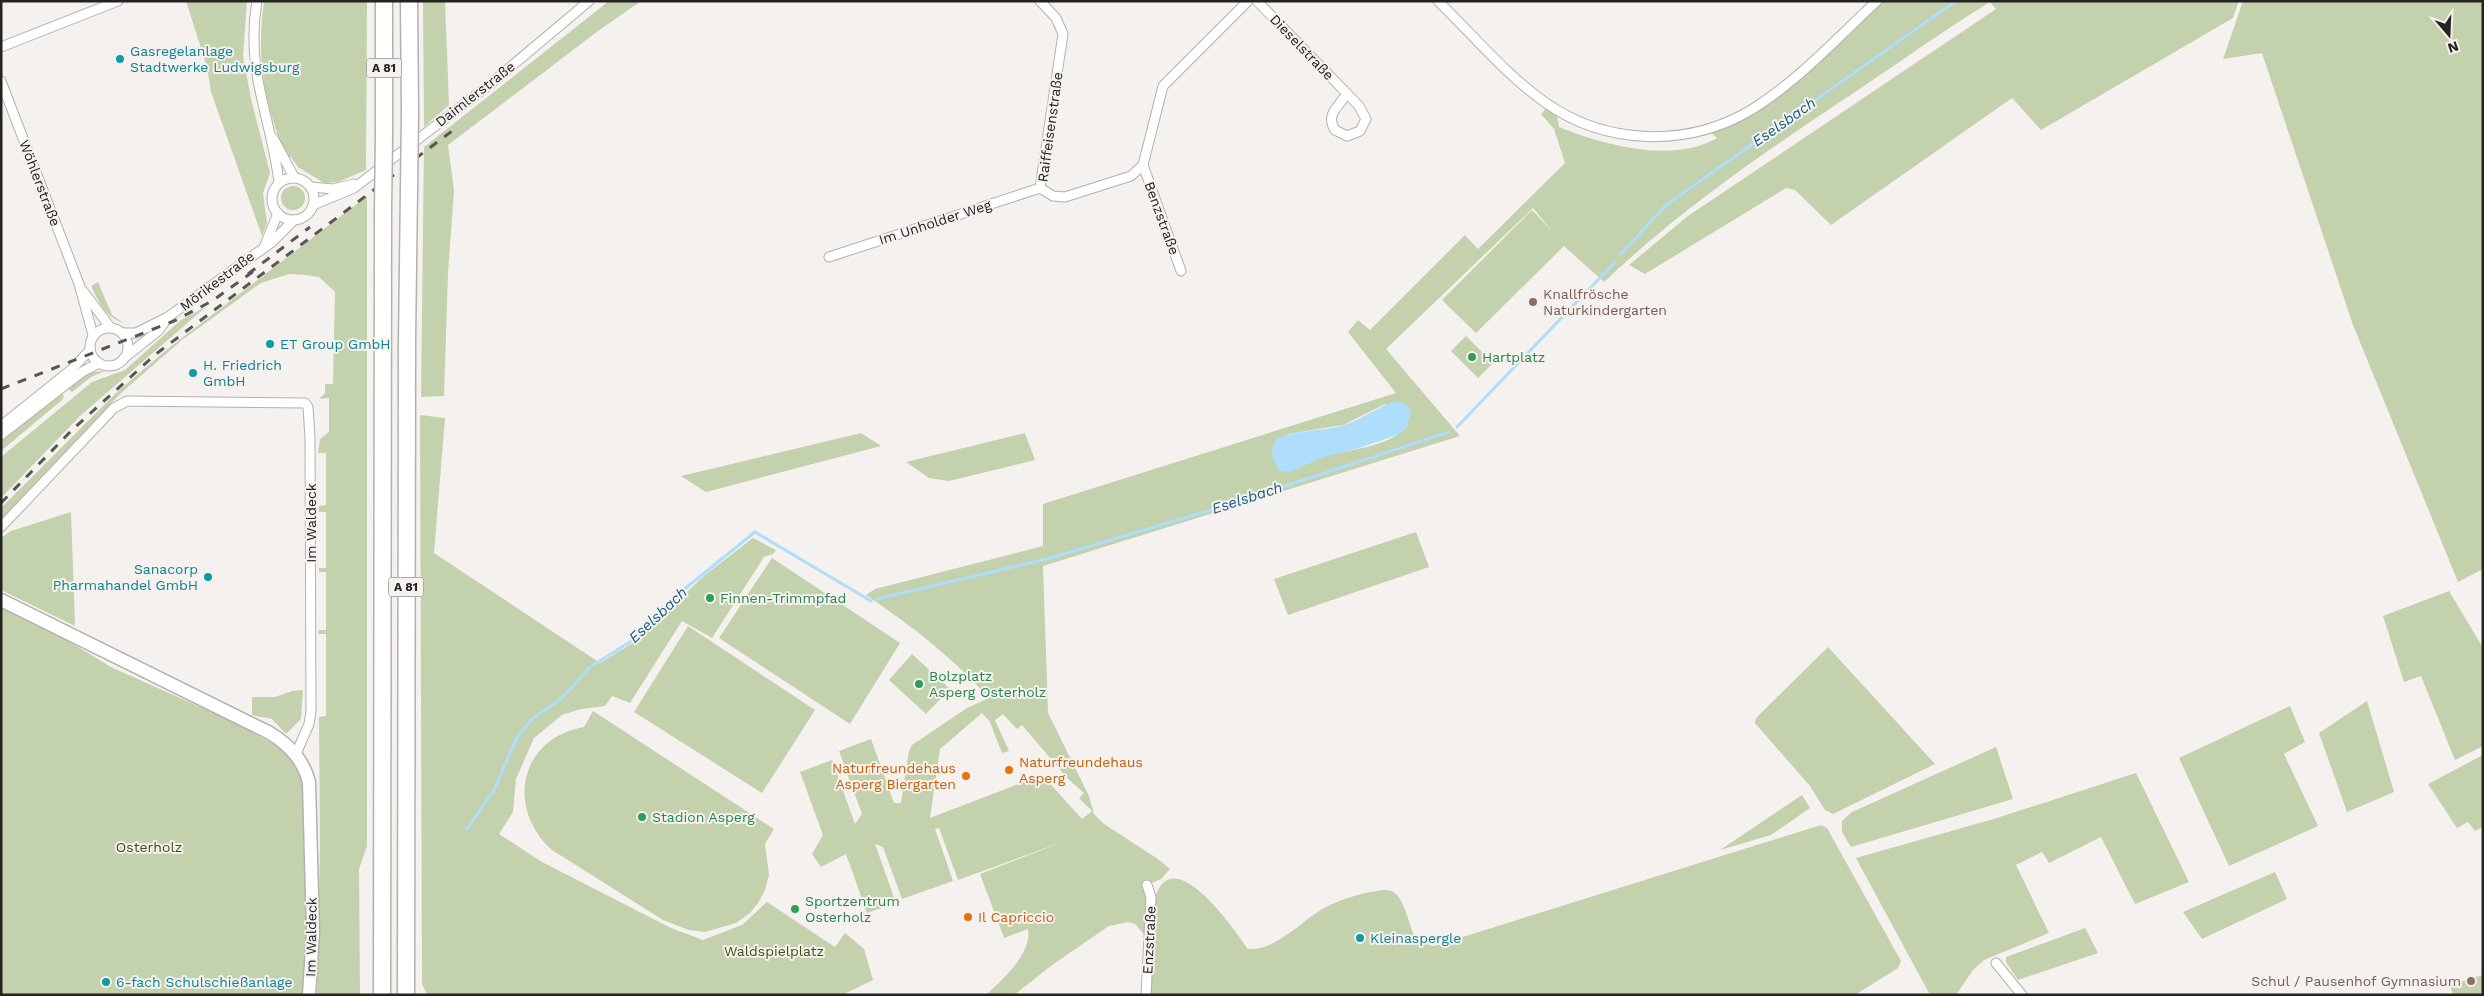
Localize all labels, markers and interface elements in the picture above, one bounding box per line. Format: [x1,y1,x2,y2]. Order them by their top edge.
north arrow [2424,10,2474,60]
street label: Dieselstraße [1267,11,1337,83]
text: N [2446,38,2461,57]
place label: Gasregelanlage Stadtwerke Ludwigsburg [130,43,300,75]
marker: Gasregelanlage Stadtwerke Ludwigsburg [114,53,126,65]
road number: A 81 [366,58,402,78]
street label: Daimlerstraße [432,58,518,130]
street label: Raiffeisenstraße [1034,71,1066,183]
water label: Eselsbach [1749,94,1819,150]
street label: Wöhlerstraße [16,138,64,228]
street label: Benzstraße [1141,179,1183,257]
street label: Im Unholder Weg [877,196,994,248]
street label: Mörikestraße [177,248,257,314]
place label: Knallfrösche Naturkindergarten [1543,286,1667,318]
marker: Knallfrösche Naturkindergarten [1527,296,1539,308]
place label: ET Group GmbH [280,336,390,352]
marker: ET Group GmbH [264,338,276,350]
place label: Hartplatz [1482,349,1545,365]
marker: Hartplatz [1466,351,1478,363]
place label: H. Friedrich GmbH [203,357,282,389]
marker: H. Friedrich GmbH [187,367,199,379]
water label: Eselsbach [1209,478,1285,518]
street label: Im Waldeck [303,483,319,563]
place label: Sanacorp Pharmahandel GmbH [53,561,198,593]
marker: Sanacorp Pharmahandel GmbH [202,571,214,583]
road number: A 81 [388,578,424,596]
water label: Eselsbach [625,583,691,647]
place label: Finnen-Trimmpfad [720,590,846,606]
marker: Finnen-Trimmpfad [704,592,716,604]
place label: Bolzplatz Asperg Osterholz [929,668,1046,700]
marker: Bolzplatz Asperg Osterholz [913,678,925,690]
place label: Naturfreundehaus Asperg [1019,754,1143,786]
place label: Naturfreundehaus Asperg Biergarten [832,760,956,792]
marker: Naturfreundehaus Asperg [1003,764,1015,776]
marker: Naturfreundehaus Asperg Biergarten [960,770,972,782]
place label: Stadion Asperg [652,809,755,825]
marker: Stadion Asperg [636,811,648,823]
park label: Osterholz [116,839,182,855]
place label: Sportzentrum Osterholz [805,893,900,925]
street label: Im Waldeck [302,897,320,977]
marker: Sportzentrum Osterholz [789,903,801,915]
street label: Enzstraße [1139,905,1159,975]
place label: Il Capriccio [978,909,1054,925]
marker: Il Capriccio [962,911,974,923]
place label: Kleinaspergle [1370,930,1461,946]
marker: Kleinaspergle [1354,932,1366,944]
park label: Waldspielplatz [724,943,824,959]
place label: Schul / Pausenhof Gymnasium [2251,973,2461,989]
place label: 6-fach Schulschießanlage [116,974,293,990]
marker: Schul / Pausenhof Gymnasium [2465,975,2477,987]
marker: 6-fach Schulschießanlage [100,976,112,988]

